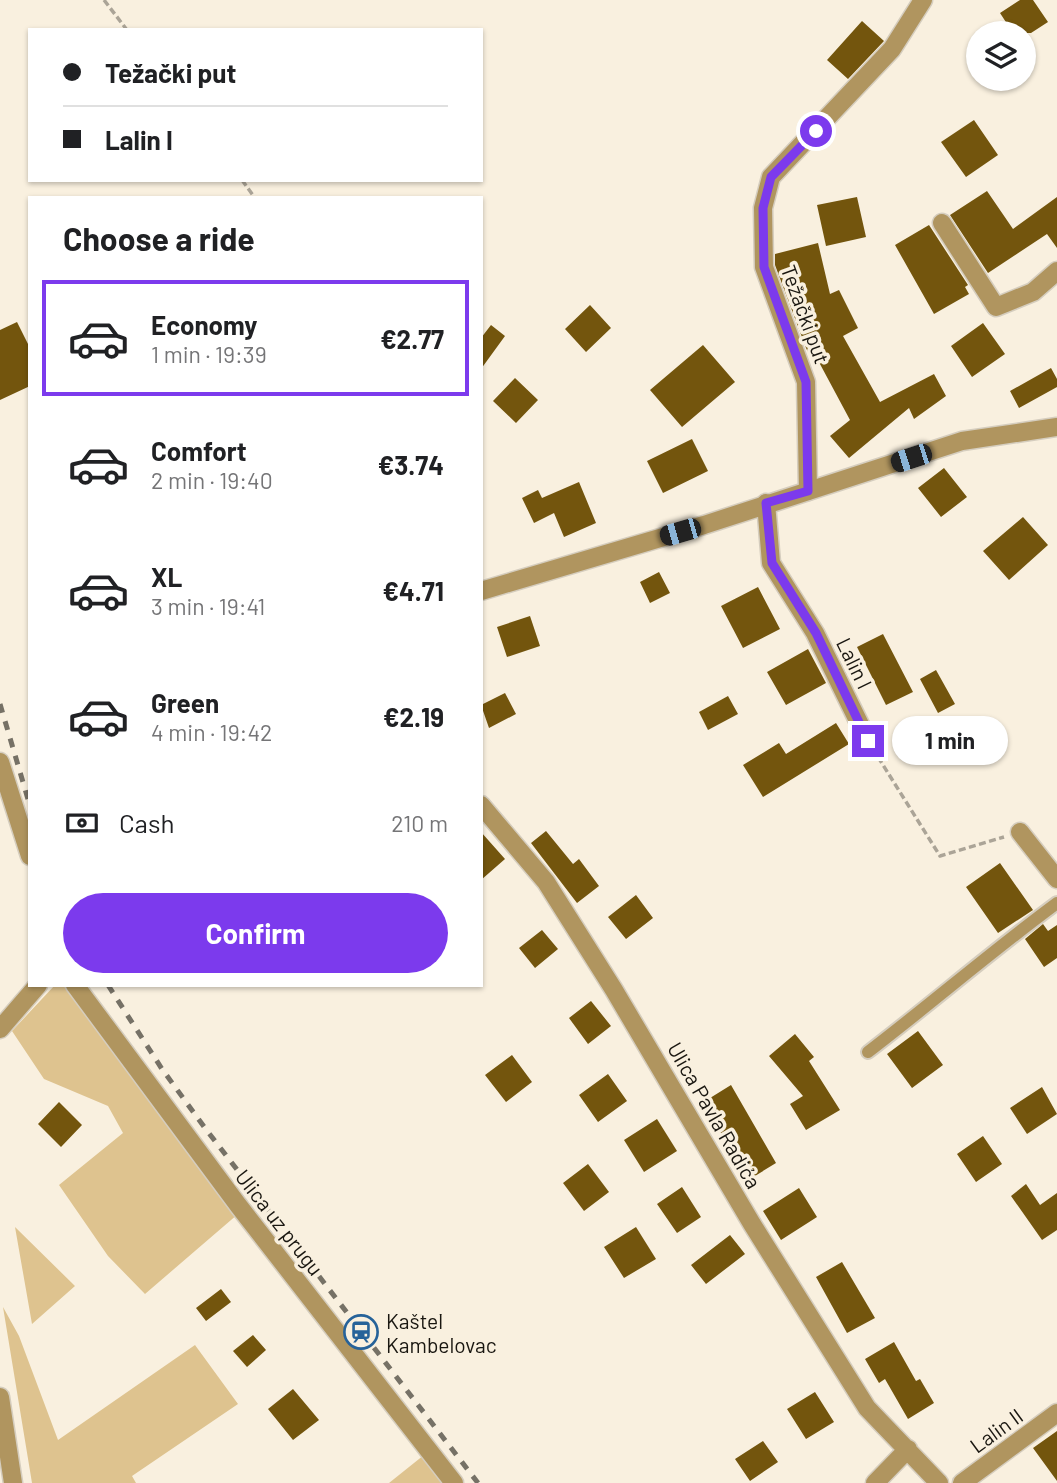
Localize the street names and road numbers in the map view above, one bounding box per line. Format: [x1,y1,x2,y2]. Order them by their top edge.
street label: Težački put [777,261,835,367]
street label: Lalin I [832,633,878,693]
street label: Ulica Pavla Radića [663,1038,767,1192]
street label: Ulica uz prugu [231,1164,329,1280]
street label: Lalin II [965,1402,1027,1458]

